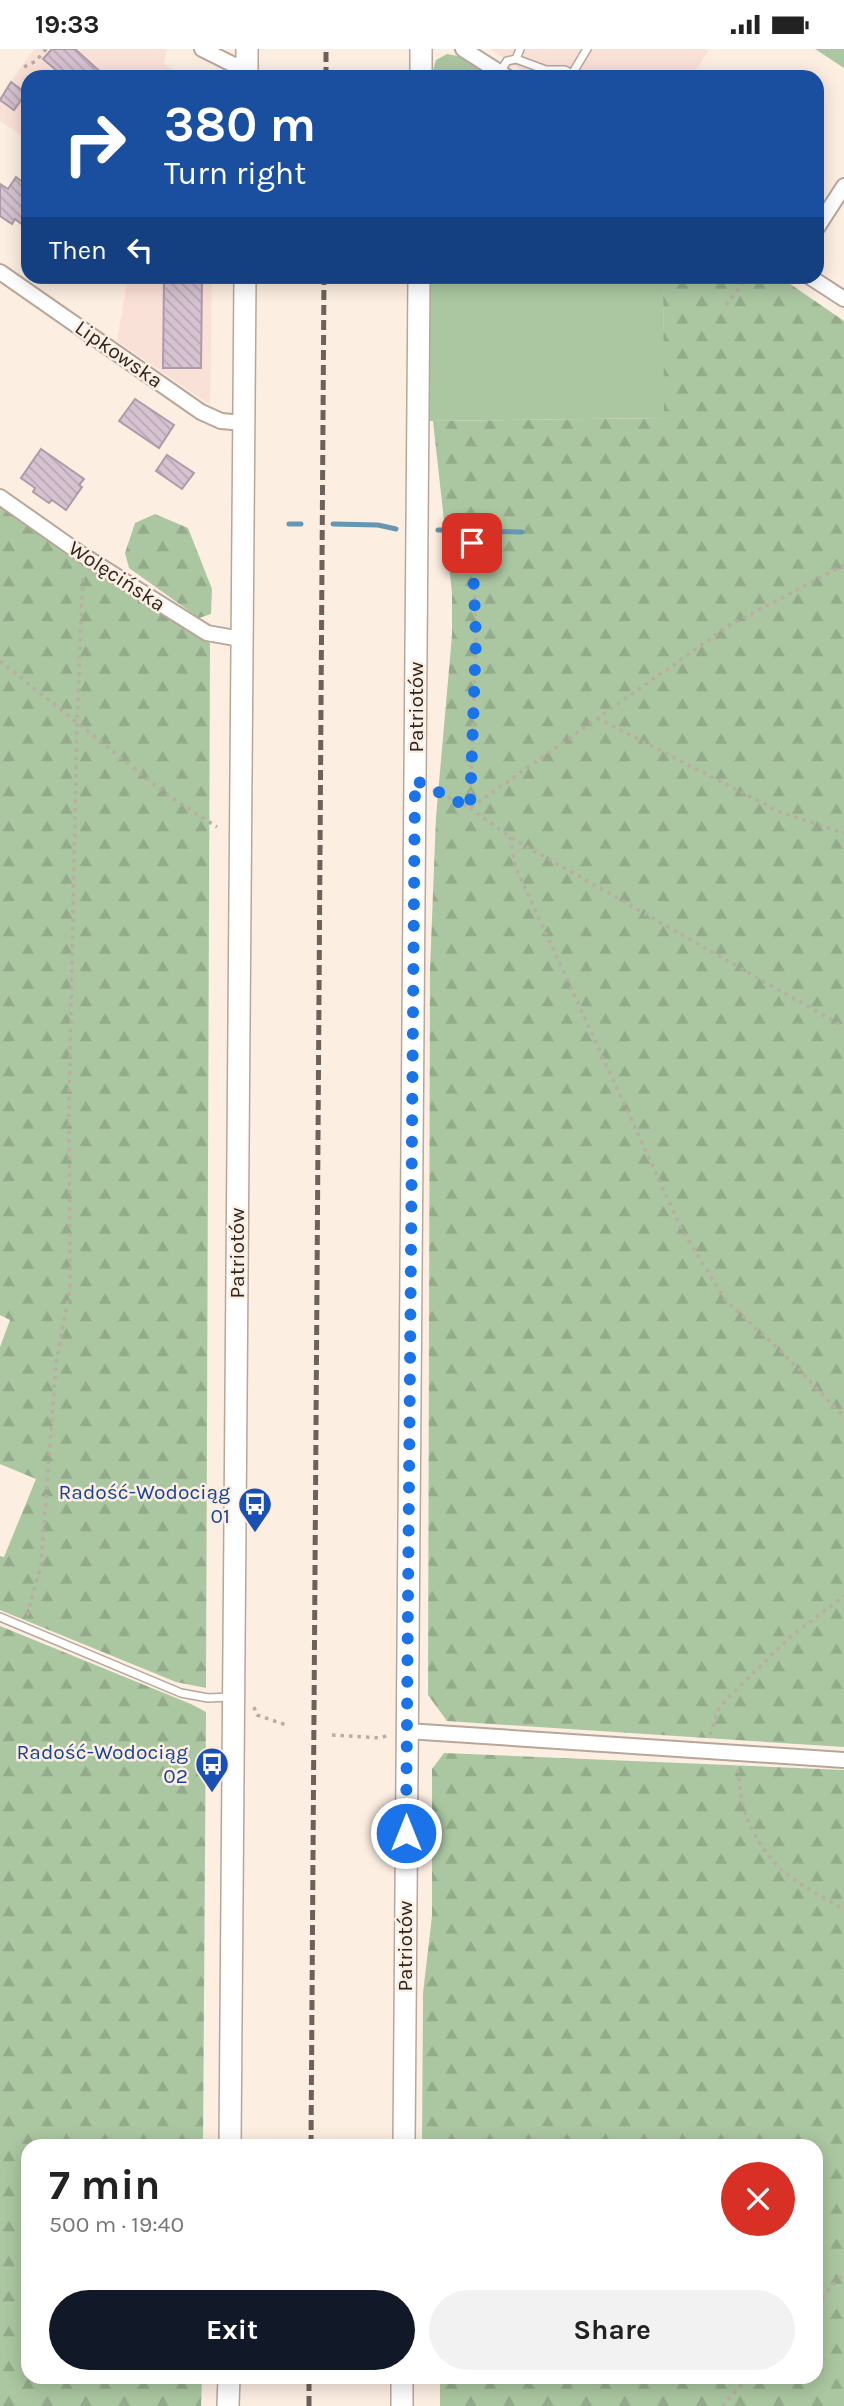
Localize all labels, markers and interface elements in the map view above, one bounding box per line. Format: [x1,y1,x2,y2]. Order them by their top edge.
text: 19:33 [35,9,99,40]
text: 380 m [164,96,316,153]
icon: right [49,98,140,189]
text: Turn right [164,155,306,192]
icon: left [121,231,159,269]
text: Then [49,235,107,266]
street label: Lipkowska [71,315,167,393]
pin [442,513,502,573]
icon: arrive [453,524,491,562]
street label: Wolęcińska [64,536,170,616]
street label: Patriotów [404,662,428,753]
street label: Patriotów [225,1208,249,1299]
place label: Radość-Wodociąg 01 [58,1480,230,1528]
bus stop icon: Radość-Wodociąg 01 [236,1485,274,1534]
place label: Radość-Wodociąg 02 [16,1740,188,1788]
bus stop icon: Radość-Wodociąg 02 [193,1745,231,1794]
position arrow [369,1796,443,1870]
street label: Patriotów [393,1901,417,1992]
text: 7 min [49,2160,160,2210]
button: close [721,2162,795,2236]
text: 500 m · 19:40 [49,2211,184,2238]
button: Exit [49,2290,415,2370]
button: Share [429,2290,795,2370]

